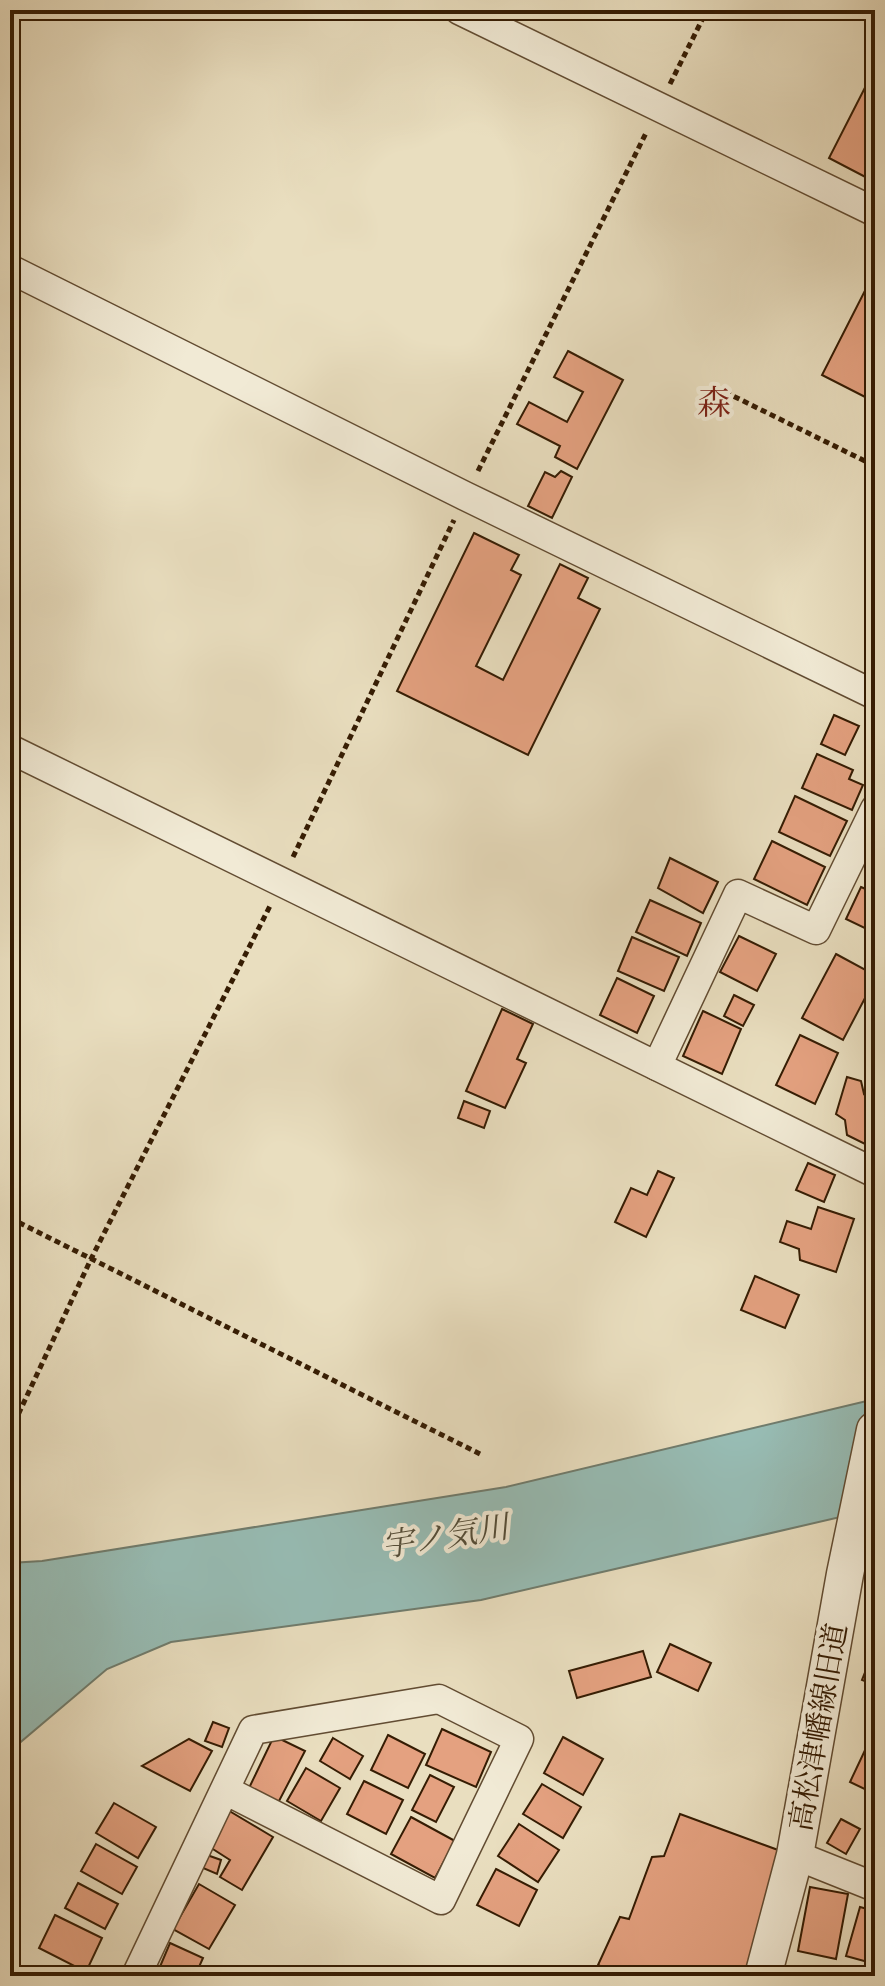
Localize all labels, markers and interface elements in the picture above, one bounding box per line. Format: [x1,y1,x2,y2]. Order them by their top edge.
district label: 森 [697,380,731,424]
water label: 宇ノ気川 [378,1505,514,1567]
street label: 高松津幡線旧道 [781,1620,855,1834]

